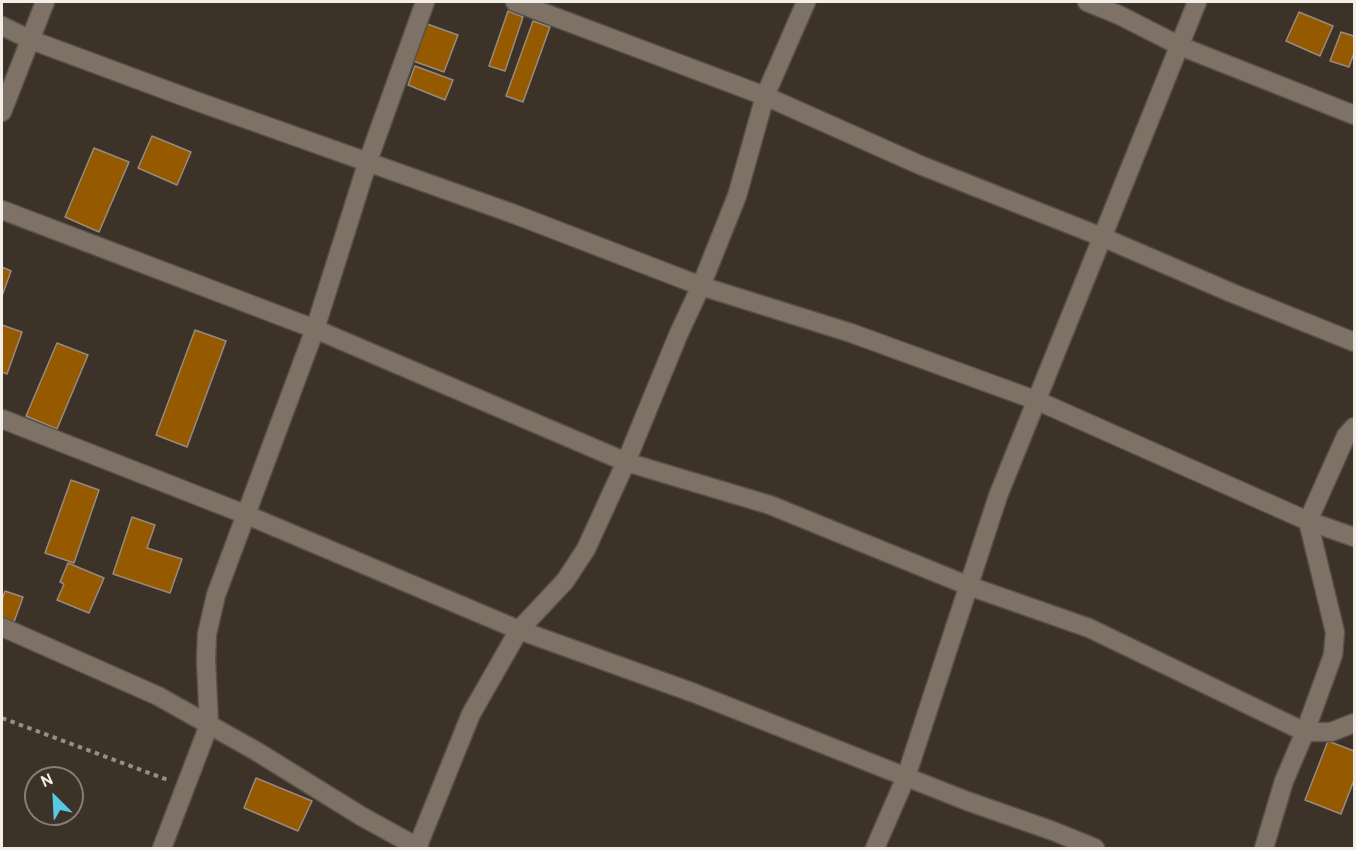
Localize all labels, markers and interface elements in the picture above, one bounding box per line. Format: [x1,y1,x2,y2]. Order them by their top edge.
north arrow [24,766,84,826]
text: N [38,770,57,793]

